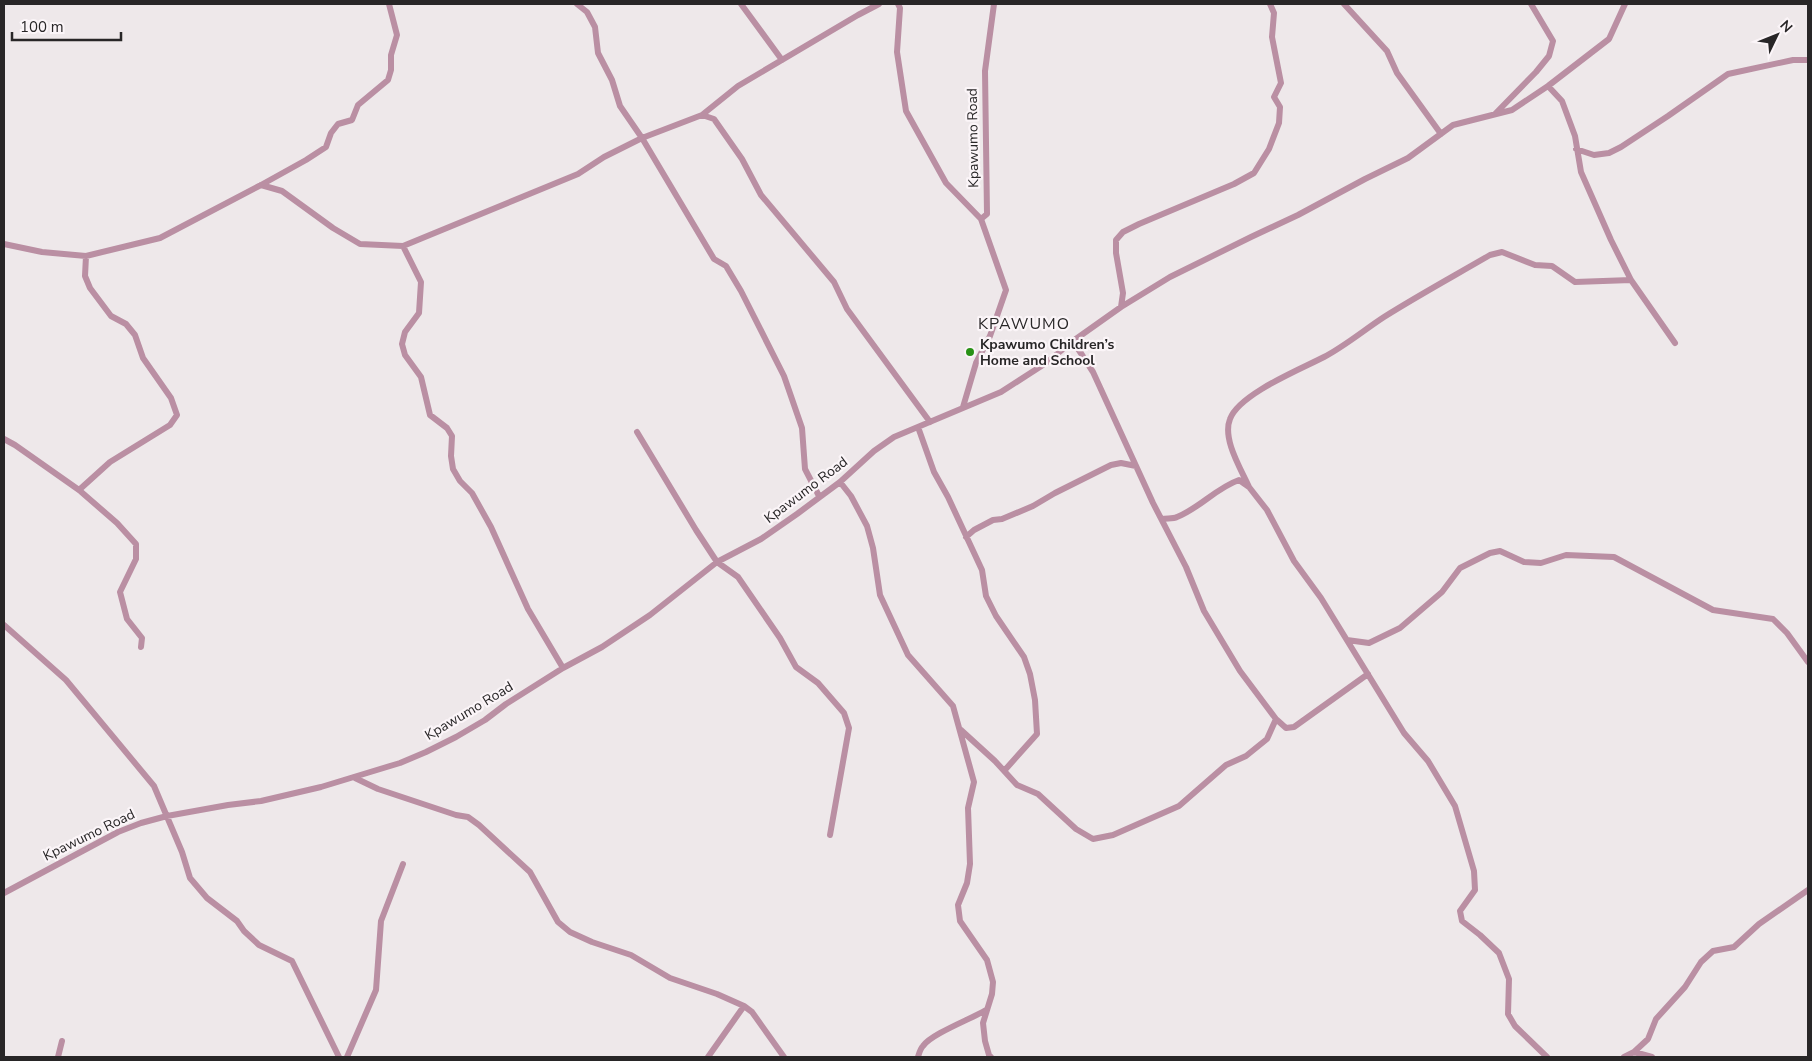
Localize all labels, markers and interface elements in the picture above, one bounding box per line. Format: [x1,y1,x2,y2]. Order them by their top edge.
scale bar [12,10,121,42]
north arrow [1752,10,1802,60]
text: N [1776,16,1797,37]
text: 100 m [20,17,64,37]
street label: Kpawumo Road [963,88,983,188]
district label: KPAWUMO [978,313,1070,335]
place label: Kpawumo Children’s Home and School [980,335,1114,370]
marker: Kpawumo Children’s Home and School [964,346,976,358]
street label: Kpawumo Road [760,452,852,528]
street label: Kpawumo Road [421,677,517,745]
street label: Kpawumo Road [40,805,138,865]

